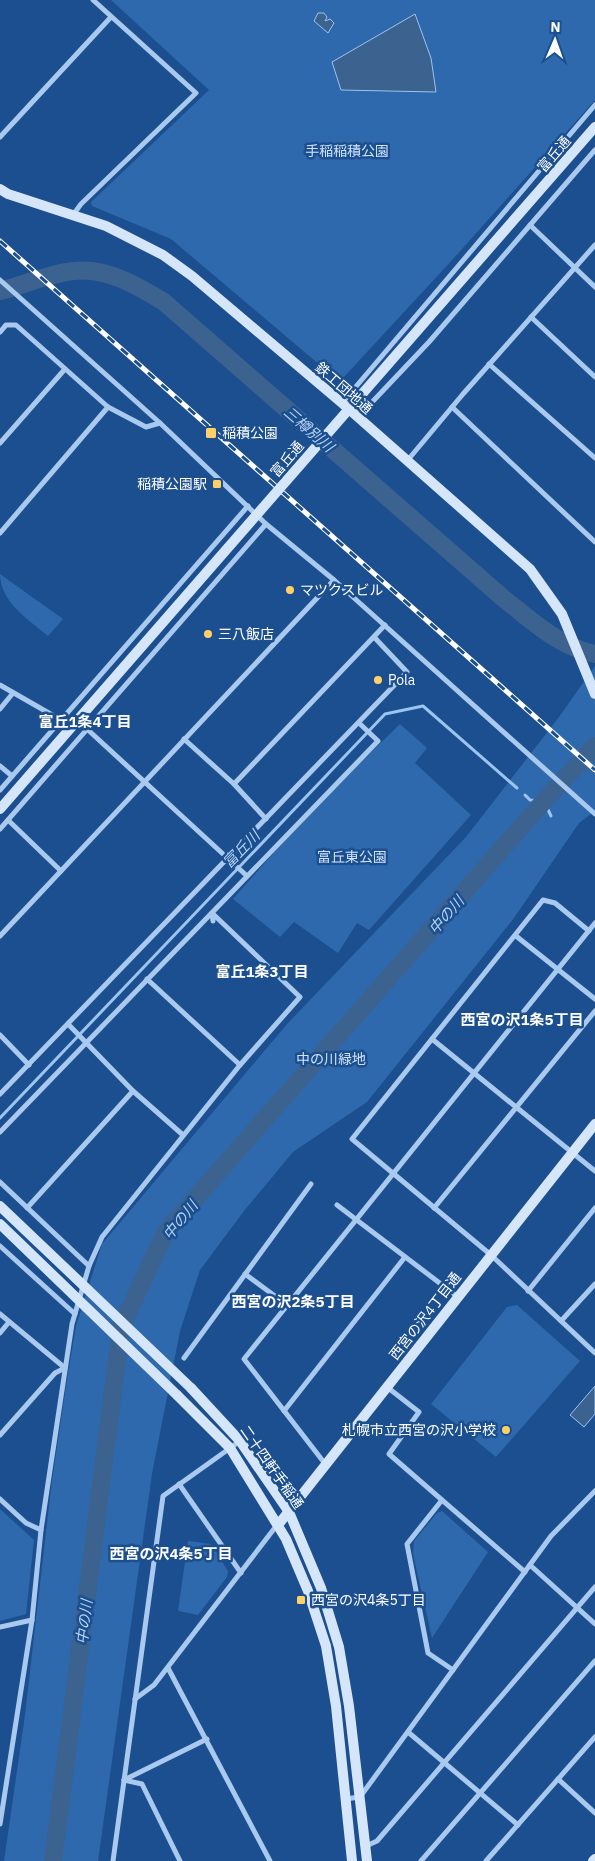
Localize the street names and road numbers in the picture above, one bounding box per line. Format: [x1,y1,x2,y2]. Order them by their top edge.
street label: 富丘通 [533,132,575,176]
street label: 鉄工団地通 [312,358,376,418]
street label: 富丘通 [266,437,308,481]
street label: 西宮の沢4丁目通 [385,1269,465,1363]
street label: 二十四軒手稲通 [237,1422,307,1512]

